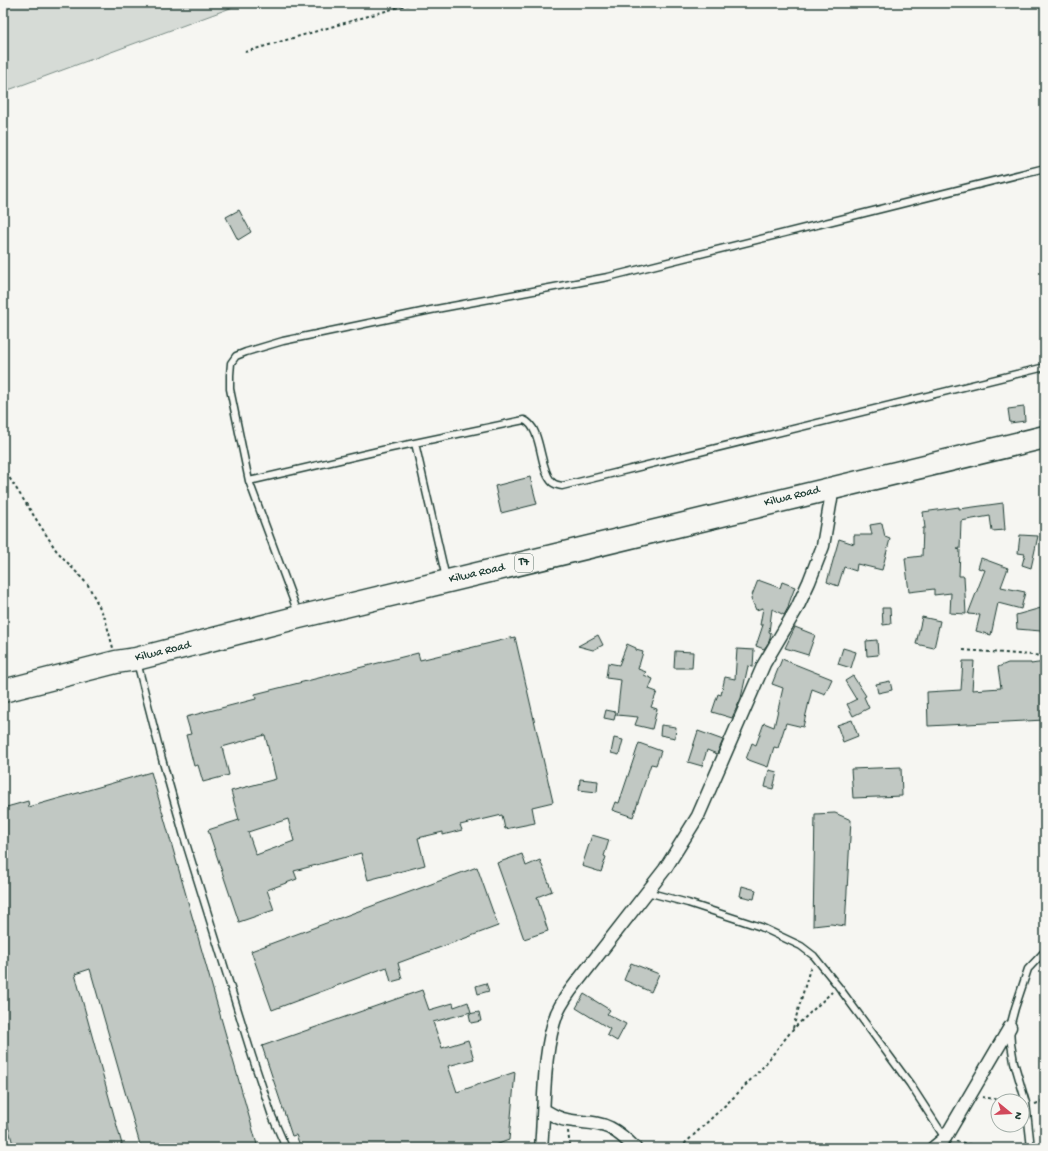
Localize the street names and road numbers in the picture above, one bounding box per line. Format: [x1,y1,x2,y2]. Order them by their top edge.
street label: Kilwa Road [763,483,822,511]
road number: T7 [515,554,533,572]
street label: Kilwa Road [448,561,507,587]
street label: Kilwa Road [134,638,193,666]

